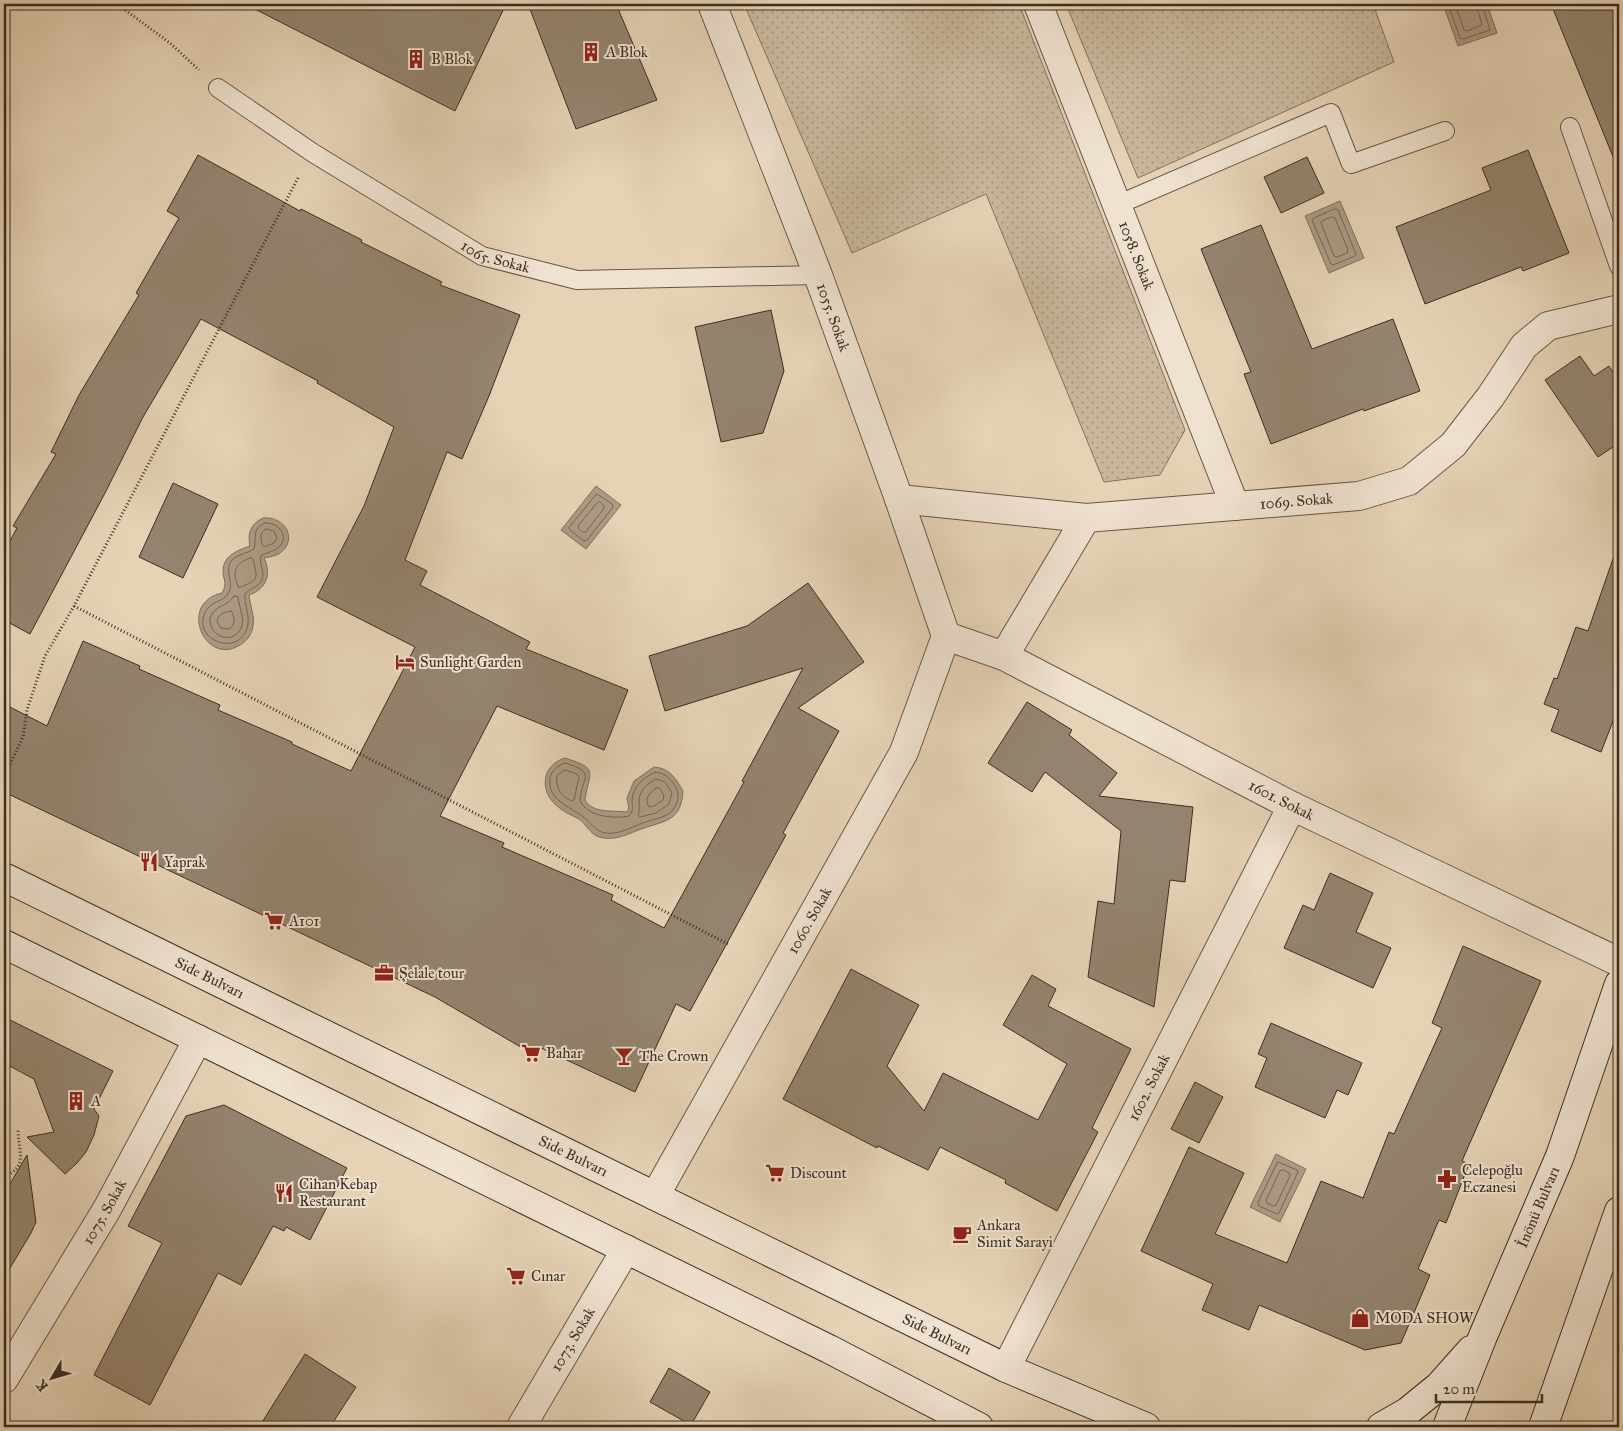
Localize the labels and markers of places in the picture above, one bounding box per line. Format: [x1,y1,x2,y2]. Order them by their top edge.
building icon: A Blok [580,41,602,63]
place label: A Blok [605,43,648,61]
building icon: B Blok [405,48,427,70]
place label: B Blok [431,50,473,68]
hotel icon: Sunlight Garden [394,651,416,673]
place label: Sunlight Garden [420,653,521,671]
restaurant icon: Yaprak [138,851,160,873]
place label: Yaprak [164,853,205,871]
supermarket icon: A101 [263,910,285,932]
place label: A101 [288,912,320,930]
office icon: Şelale tour [373,962,395,984]
place label: Şelale tour [399,964,465,982]
supermarket icon: Bahar [520,1042,542,1064]
place label: Bahar [546,1044,583,1062]
bar icon: The Crown [613,1045,635,1067]
place label: The Crown [639,1047,708,1065]
building icon: A [65,1090,87,1112]
place label: A [90,1092,101,1110]
place label: Celepoğlu Eczanesi [1462,1161,1523,1196]
supermarket icon: Discount [764,1162,786,1184]
place label: Discount [790,1164,847,1182]
pharmacy icon: Celepoğlu Eczanesi [1436,1168,1458,1190]
place label: Cihan Kebap Restaurant [299,1175,377,1210]
restaurant icon: Cihan Kebap Restaurant [273,1182,295,1204]
place label: Ankara Simit Sarayi [976,1216,1053,1251]
cafe icon: Ankara Simit Sarayi [951,1223,973,1245]
supermarket icon: Cınar [505,1265,527,1287]
place label: Cınar [531,1267,566,1285]
shop icon: MODA SHOW [1349,1307,1371,1329]
place label: MODA SHOW [1375,1309,1474,1327]

